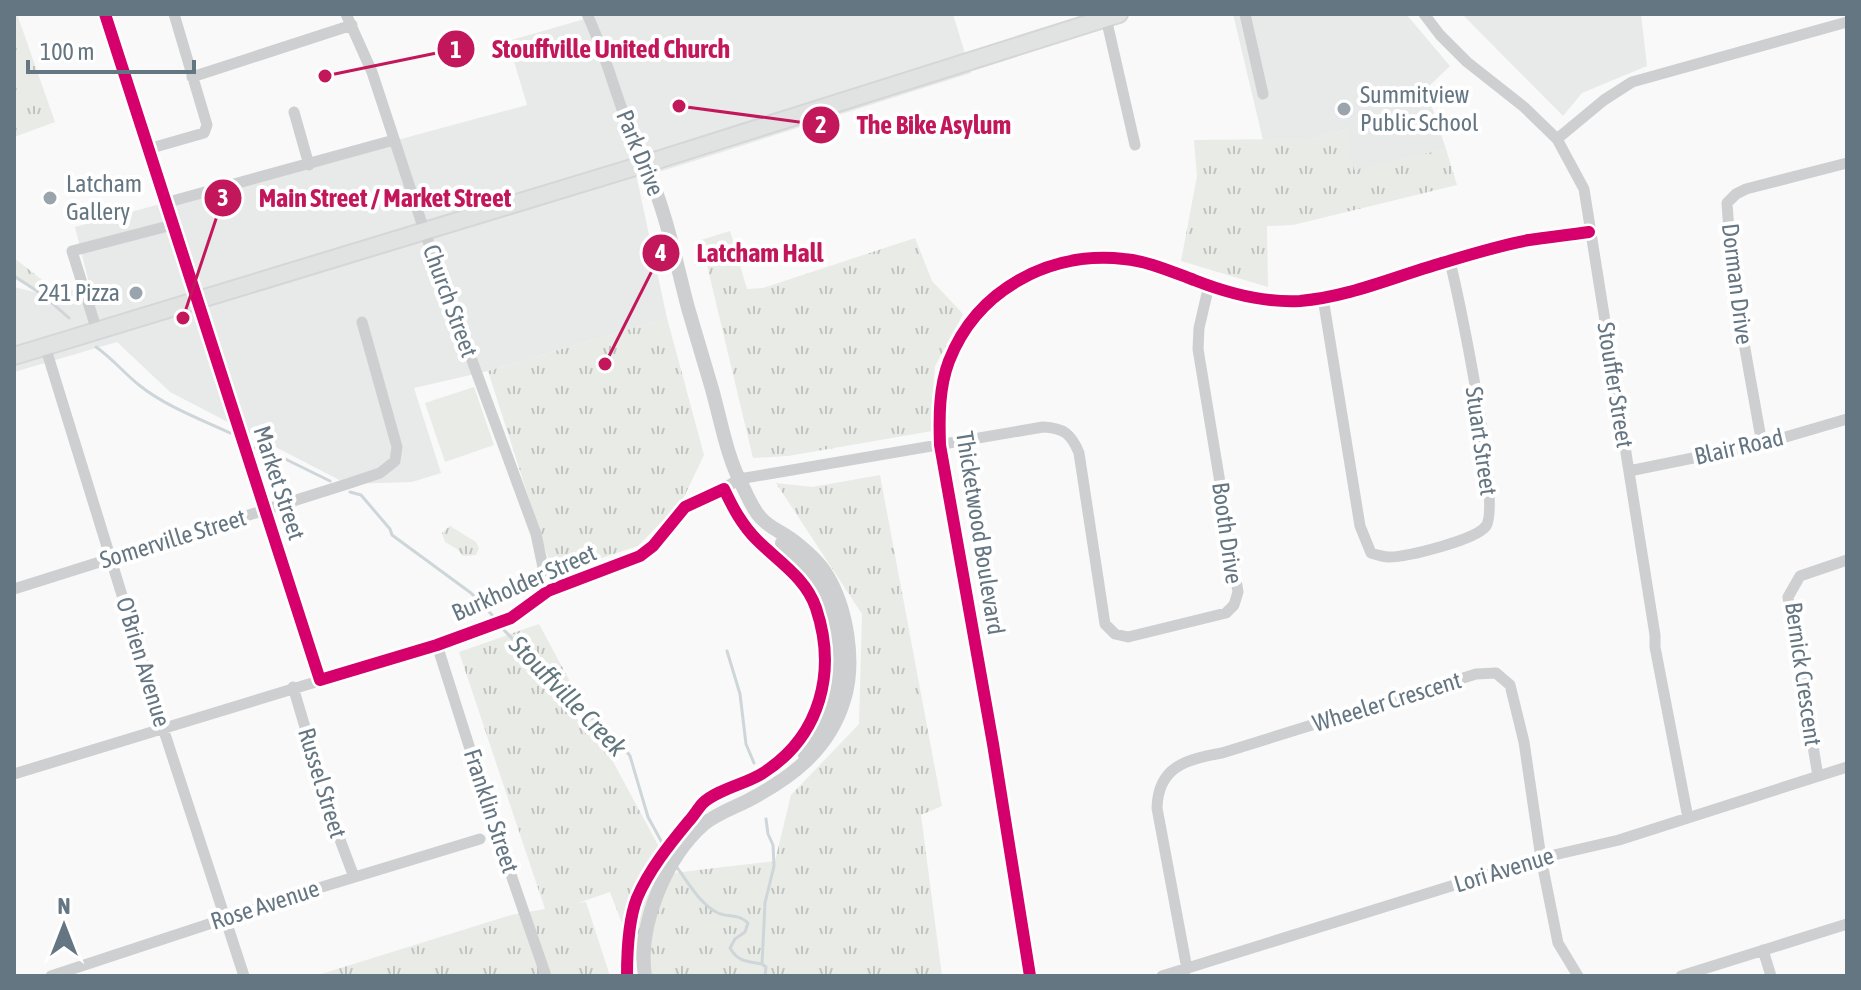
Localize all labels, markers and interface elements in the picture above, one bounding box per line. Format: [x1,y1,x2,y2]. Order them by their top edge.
scale bar [28,24,194,74]
callout: Stouffville United Church [436,24,746,74]
text: Stouffville United Church [492,34,730,64]
text: 1 [450,36,462,63]
text: 100 m [40,38,94,65]
place label: Summitview Public School [1360,81,1479,136]
callout: The Bike Asylum [801,100,1027,150]
marker: Summitview Public School [1335,100,1353,118]
street label: Park Drive [611,106,670,200]
text: The Bike Asylum [857,110,1011,140]
text: 2 [815,111,827,138]
place label: Latcham Gallery [66,170,142,225]
callout: Main Street / Market Street [203,173,527,223]
text: Main Street / Market Street [259,183,512,213]
text: 3 [217,184,229,211]
marker: Latcham Gallery [41,189,59,207]
street label: Dorman Drive [1717,222,1758,346]
callout: Latcham Hall [641,228,840,278]
text: Latcham Hall [697,238,825,268]
text: 4 [654,239,667,266]
street label: Church Street [418,241,483,361]
place label: 241 Pizza [38,279,120,306]
marker: 241 Pizza [127,284,145,302]
street label: Stouffer Street [1592,320,1639,450]
street label: Stuart Street [1461,385,1502,497]
street label: Market Street [248,422,311,543]
street label: Blair Road [1692,423,1786,470]
street label: Thicketwood Boulevard [951,429,1010,637]
street label: Booth Drive [1207,480,1248,585]
street label: Somerville Street [97,503,249,574]
street label: Burkholder Street [448,539,600,626]
street label: O'Brien Avenue [111,594,176,730]
street label: Bernick Crescent [1780,600,1827,748]
water label: Stouffville Creek [502,629,633,763]
street label: Wheeler Crescent [1309,666,1464,737]
street label: Russel Street [293,725,352,841]
street label: Franklin Street [459,746,524,876]
street label: Lori Avenue [1451,842,1557,897]
street label: Rose Avenue [207,874,322,935]
north arrow [24,886,104,966]
text: N [58,893,70,919]

